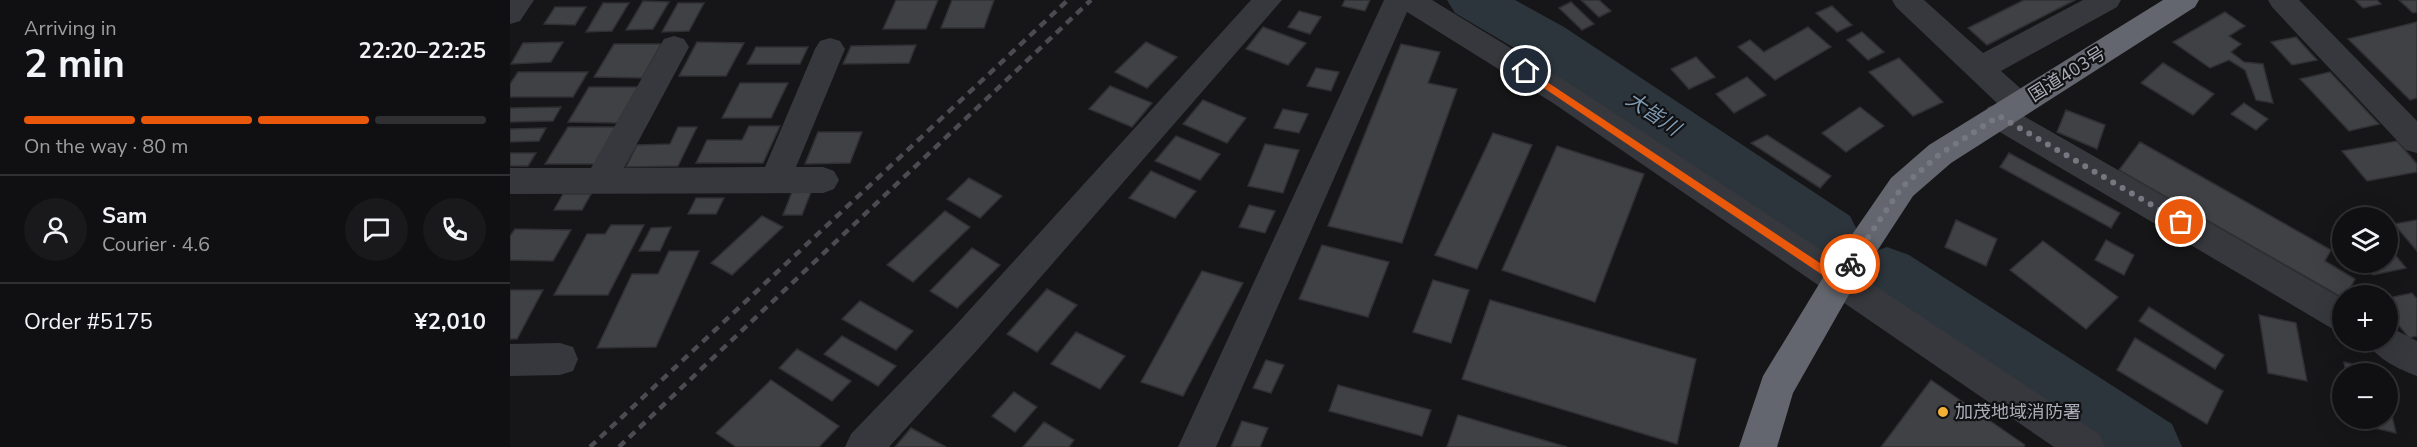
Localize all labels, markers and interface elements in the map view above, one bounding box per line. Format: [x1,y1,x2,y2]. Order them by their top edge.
text: Arriving in [24,15,117,42]
text: 22:20–22:25 [358,36,486,66]
text: 2 min [24,38,125,91]
street label: 国道403号 [2024,41,2110,107]
pin [1500,45,1551,96]
icon: home [1509,54,1542,87]
water label: 大皆川 [1621,86,1687,143]
text: On the way · 80 m [24,133,188,160]
pin [2155,196,2206,247]
button: person [24,198,87,261]
button: chat [345,198,408,261]
button: phone [423,198,486,261]
text: Sam [102,201,147,231]
icon: bag [2164,205,2197,238]
map controls [2332,207,2398,429]
button: layers [2332,207,2398,273]
text: Courier · 4.6 [102,231,210,258]
courier [1820,234,1880,294]
icon: bike [1834,248,1867,281]
button: + [2332,285,2398,351]
text: Order #5175 [24,307,153,337]
text: ¥2,010 [415,307,486,337]
button: − [2332,363,2398,429]
place label: 加茂地域消防署 [1955,400,2081,424]
marker: 加茂地域消防署 [1936,405,1950,419]

